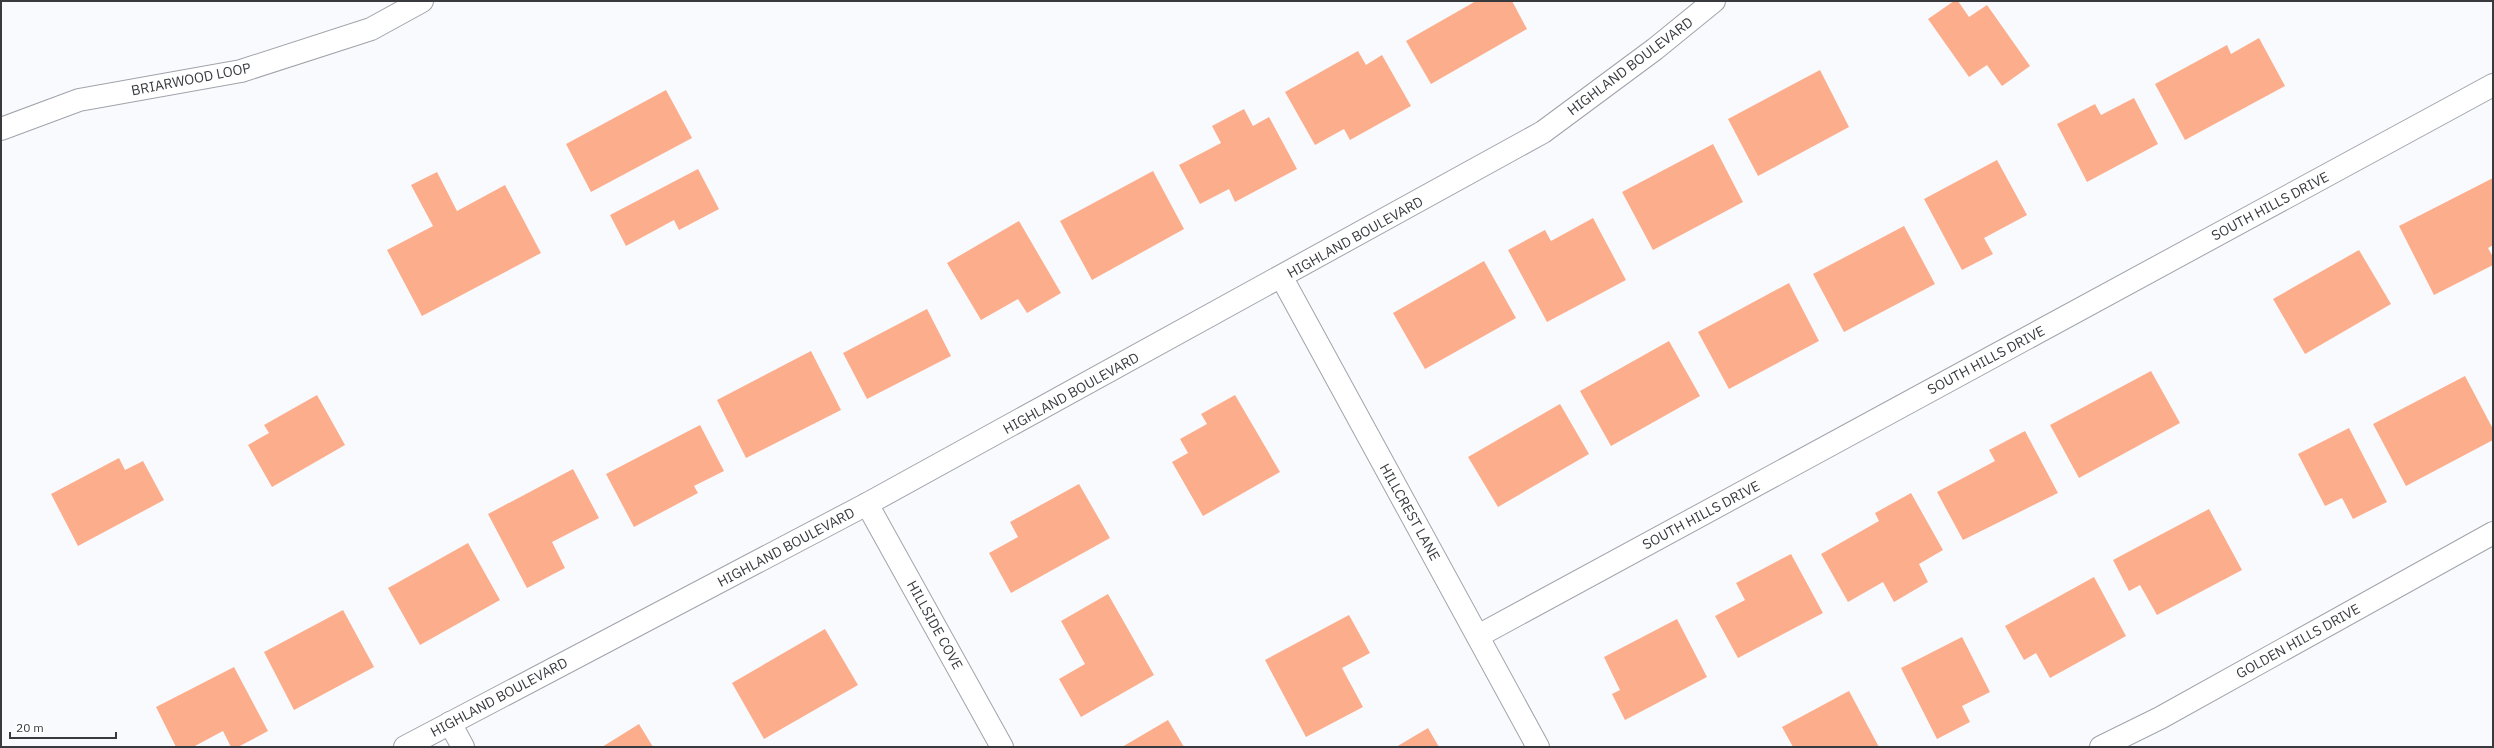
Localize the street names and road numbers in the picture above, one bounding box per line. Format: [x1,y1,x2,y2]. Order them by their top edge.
street label: HIGHLAND BOULEVARD [1564,13,1696,119]
street label: BRIARWOOD LOOP [130,59,252,99]
street label: SOUTH HILLS DRIVE [2208,167,2332,245]
street label: HIGHLAND BOULEVARD [1284,192,1426,282]
street label: SOUTH HILLS DRIVE [1924,321,2048,399]
street label: HIGHLAND BOULEVARD [1000,348,1142,438]
street label: HILLCREST LANE [1376,460,1444,564]
street label: SOUTH HILLS DRIVE [1639,476,1763,554]
street label: HIGHLAND BOULEVARD [714,503,858,591]
street label: HILLSIDE COVE [903,577,967,673]
street label: GOLDEN HILLS DRIVE [2233,599,2363,683]
street label: HIGHLAND BOULEVARD [427,653,571,741]

